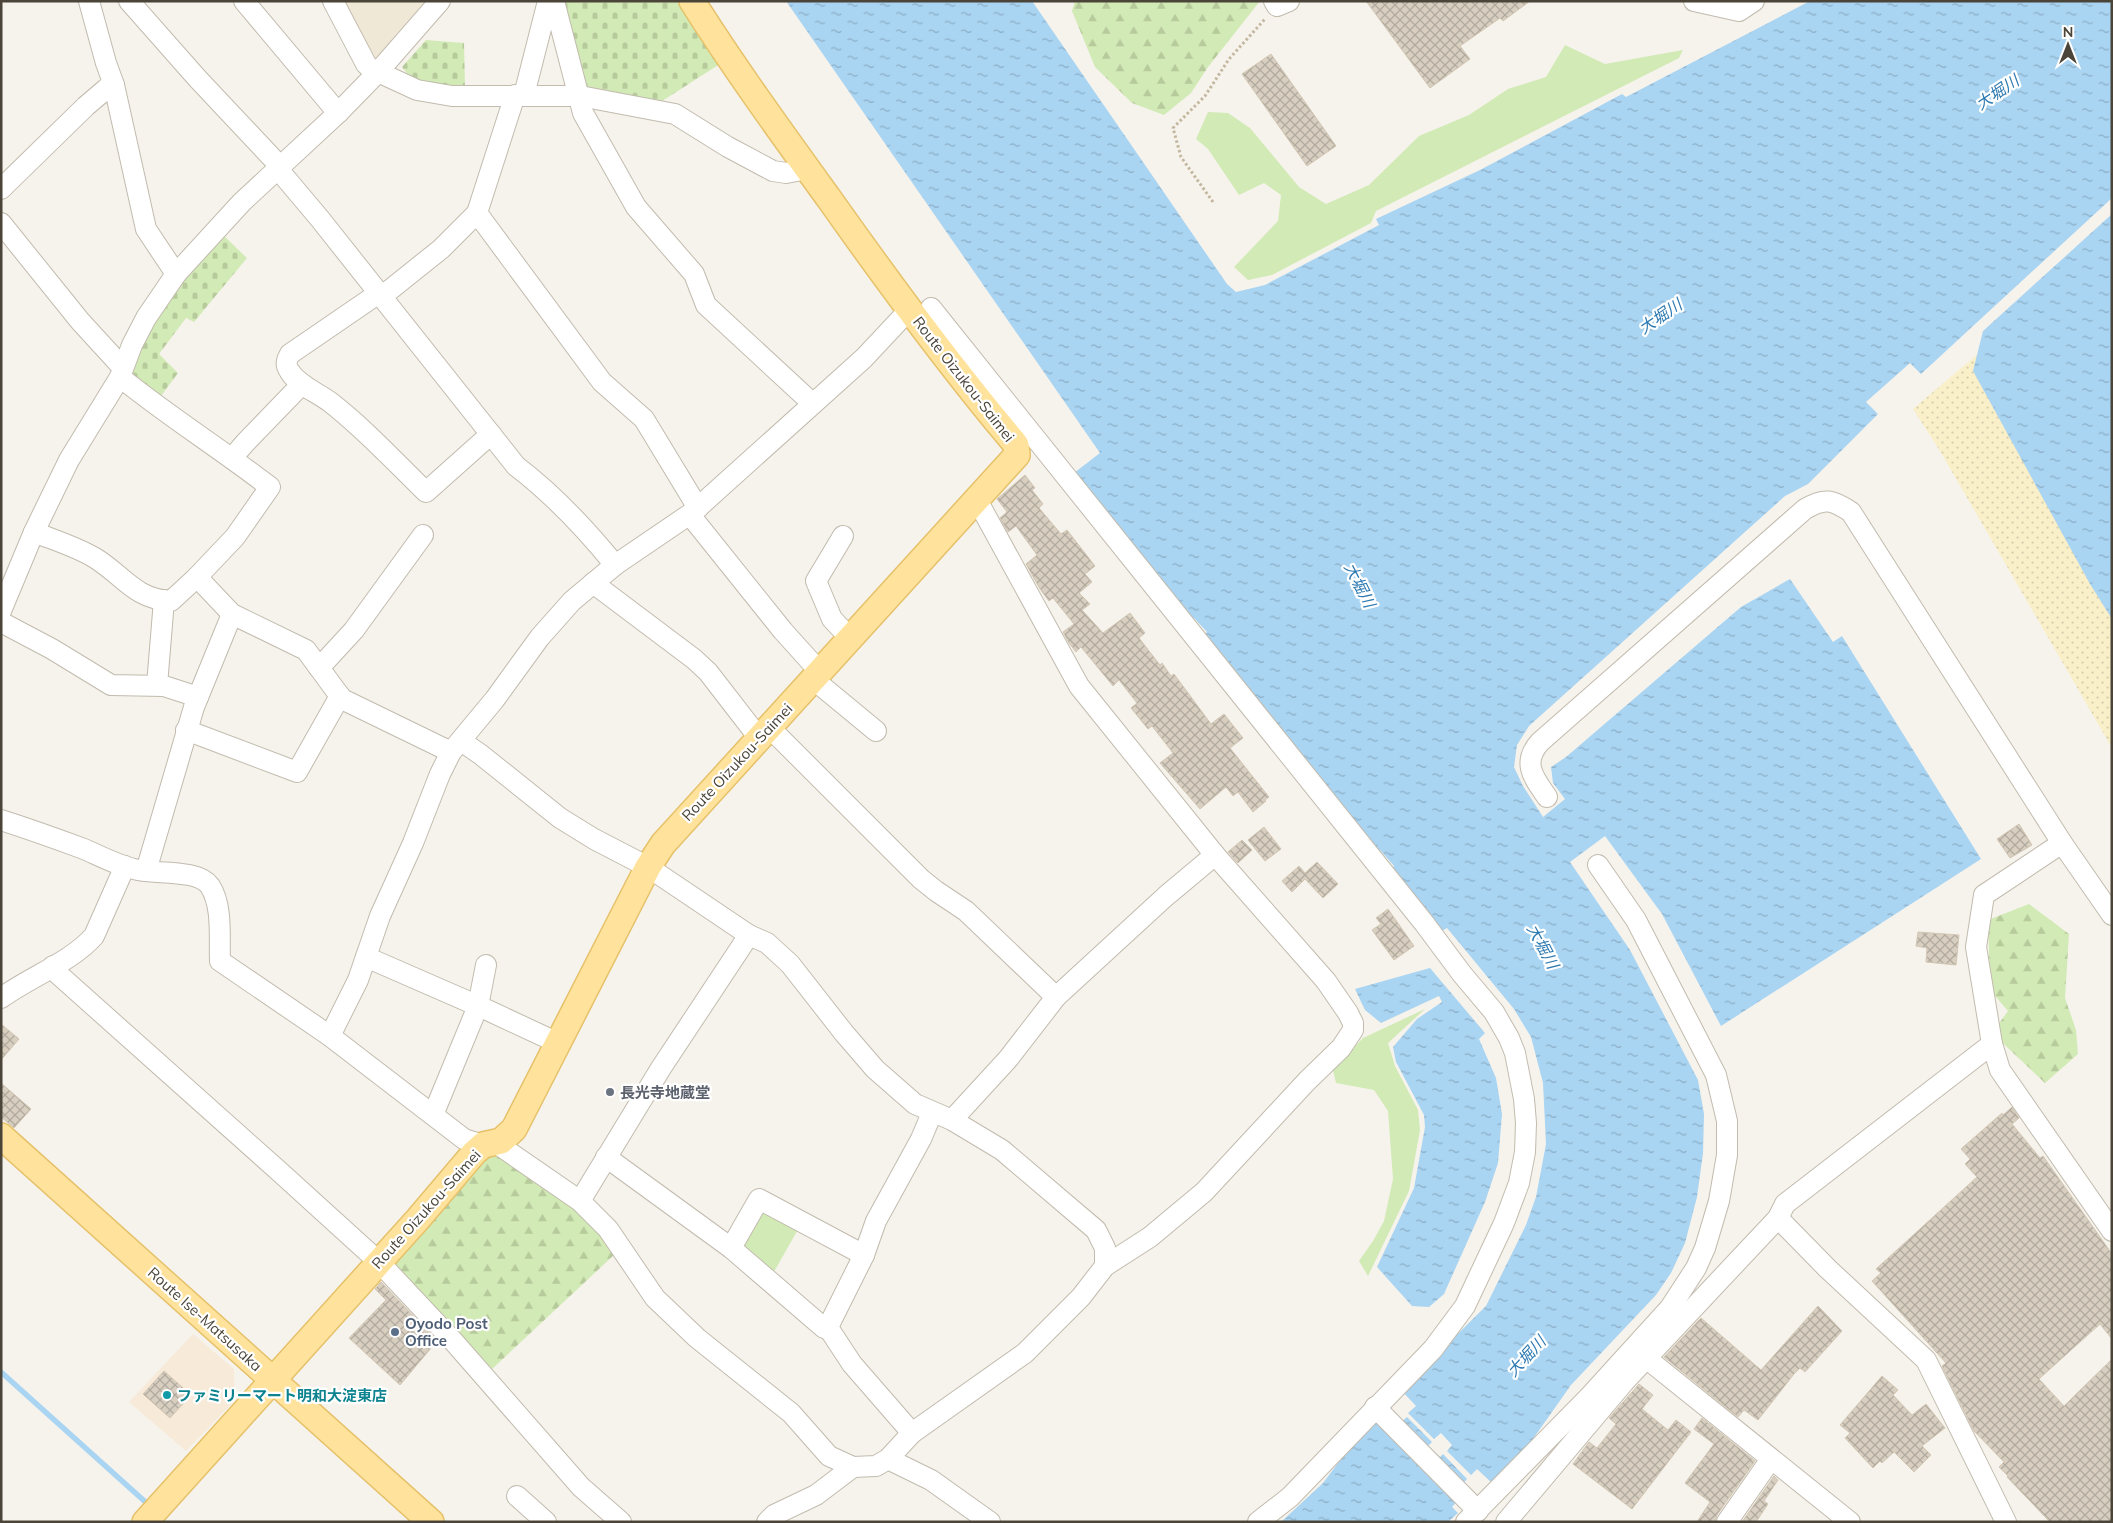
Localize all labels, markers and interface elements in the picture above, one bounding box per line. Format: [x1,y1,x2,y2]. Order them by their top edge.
north arrow [2043,20,2093,70]
text: N [2063,23,2073,41]
water label: 大堀川 [1972,69,2024,114]
water label: 大堀川 [1635,293,1687,338]
street label: Route Oizukou-Saimei [909,312,1019,446]
water label: 大堀川 [1340,559,1381,613]
street label: Route Oizukou-Saimei [678,699,796,825]
water label: 大堀川 [1523,920,1564,974]
place label: 長光寺地蔵堂 [620,1083,710,1102]
marker: 長光寺地蔵堂 [604,1086,616,1098]
street label: Route Oizukou-Saimei [367,1145,485,1273]
street label: Route Ise-Matsusaka [144,1263,266,1375]
place label: Oyodo Post Office [405,1314,488,1350]
marker: Oyodo Post Office [389,1326,401,1338]
water label: 大堀川 [1502,1330,1551,1380]
place label: ファミリーマート明和大淀東店 [177,1386,387,1405]
marker: ファミリーマート明和大淀東店 [161,1389,173,1401]

